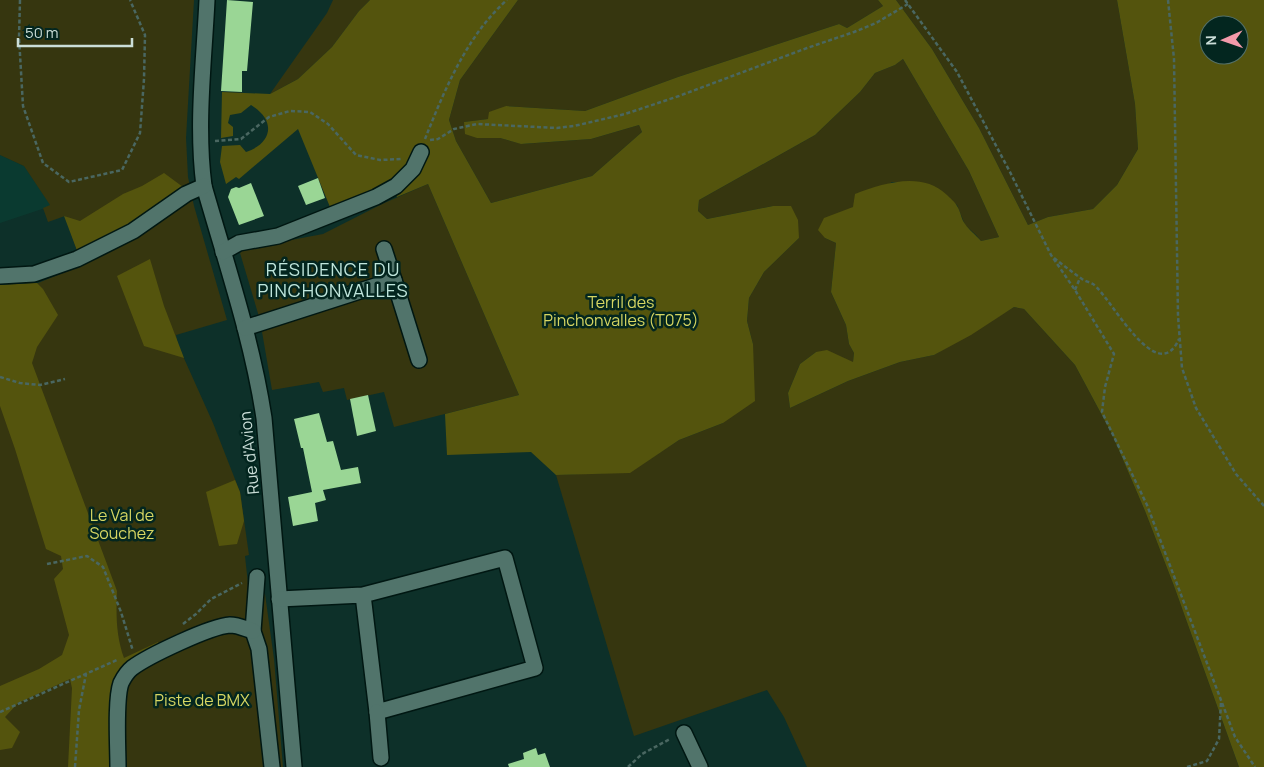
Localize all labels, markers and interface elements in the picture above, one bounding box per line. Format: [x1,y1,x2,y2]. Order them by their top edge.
scale bar [18,15,131,47]
north arrow [1199,15,1249,65]
text: 50 m [25,22,59,43]
text: N [1201,35,1220,46]
district label: RÉSIDENCE DU PINCHONVALLES [257,257,409,302]
park label: Terril des Pinchonvalles (T075) [543,291,699,331]
street label: Rue d'Avion [234,410,264,496]
park label: Le Val de Souchez [89,504,155,544]
park label: Piste de BMX [154,689,250,711]

